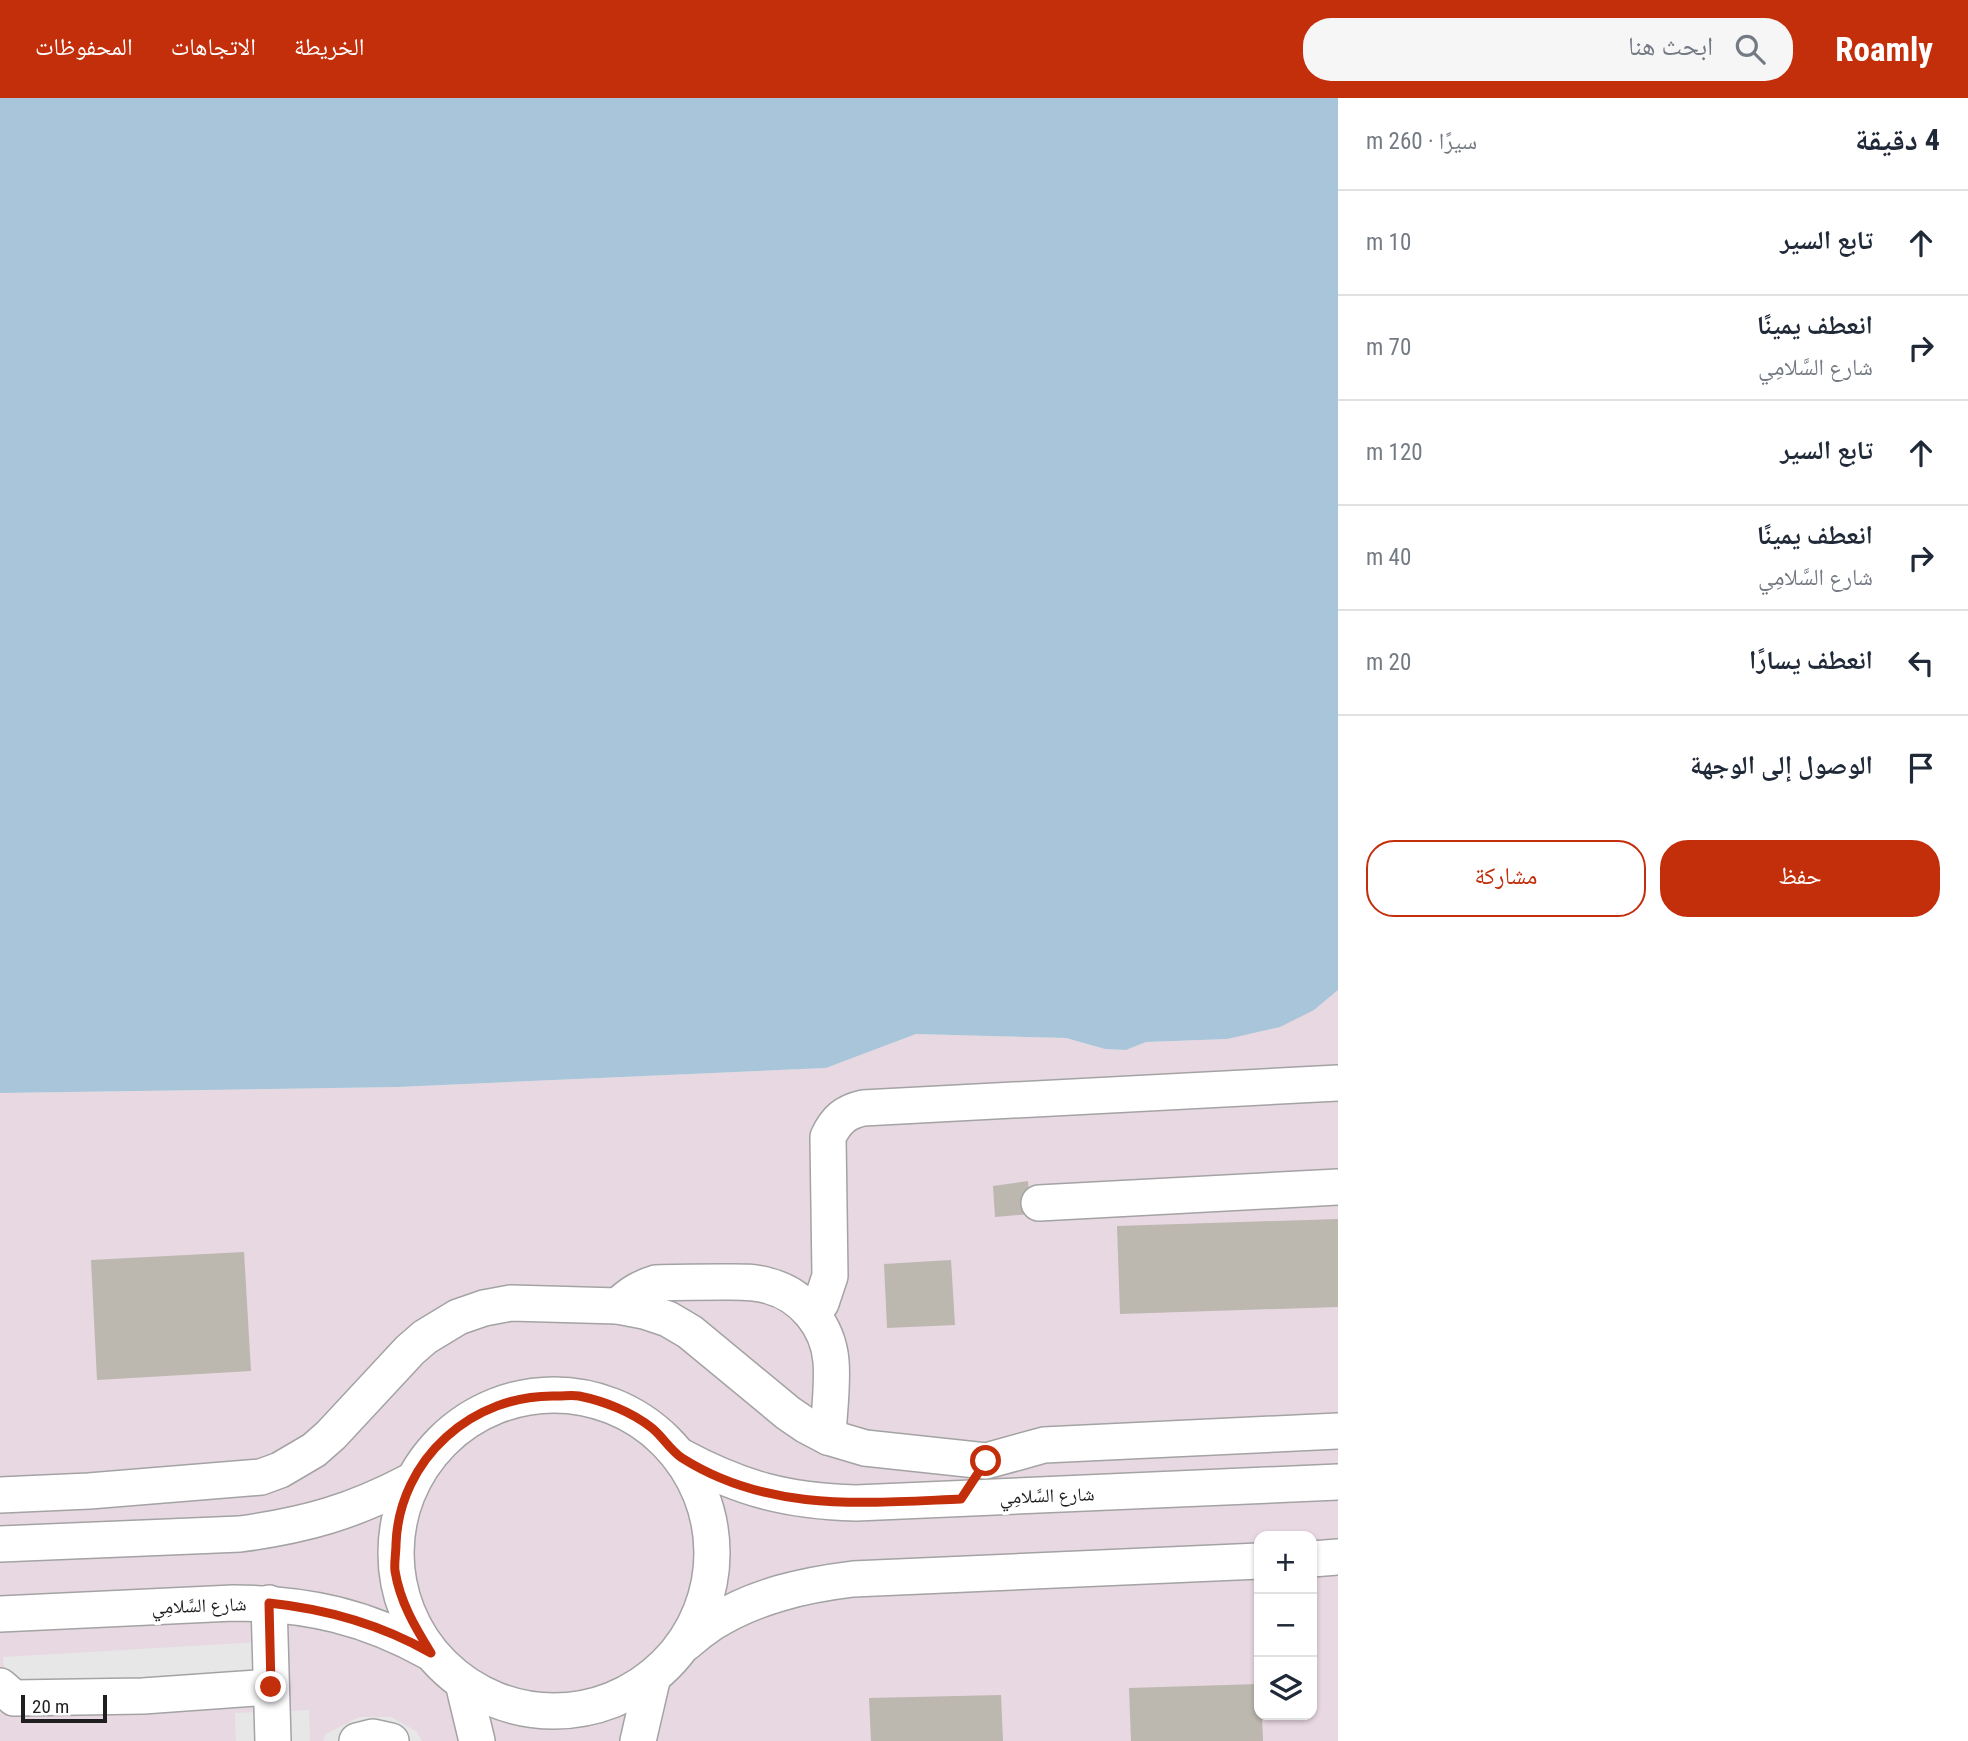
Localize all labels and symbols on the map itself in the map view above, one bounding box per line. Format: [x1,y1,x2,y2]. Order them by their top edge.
route start [970,1445,1001,1476]
street label: شارع السَّلامِي [999,1482,1095,1512]
street label: شارع السَّلامِي [151,1592,247,1622]
route end [255,1671,286,1702]
scale bar [21,1692,107,1724]

